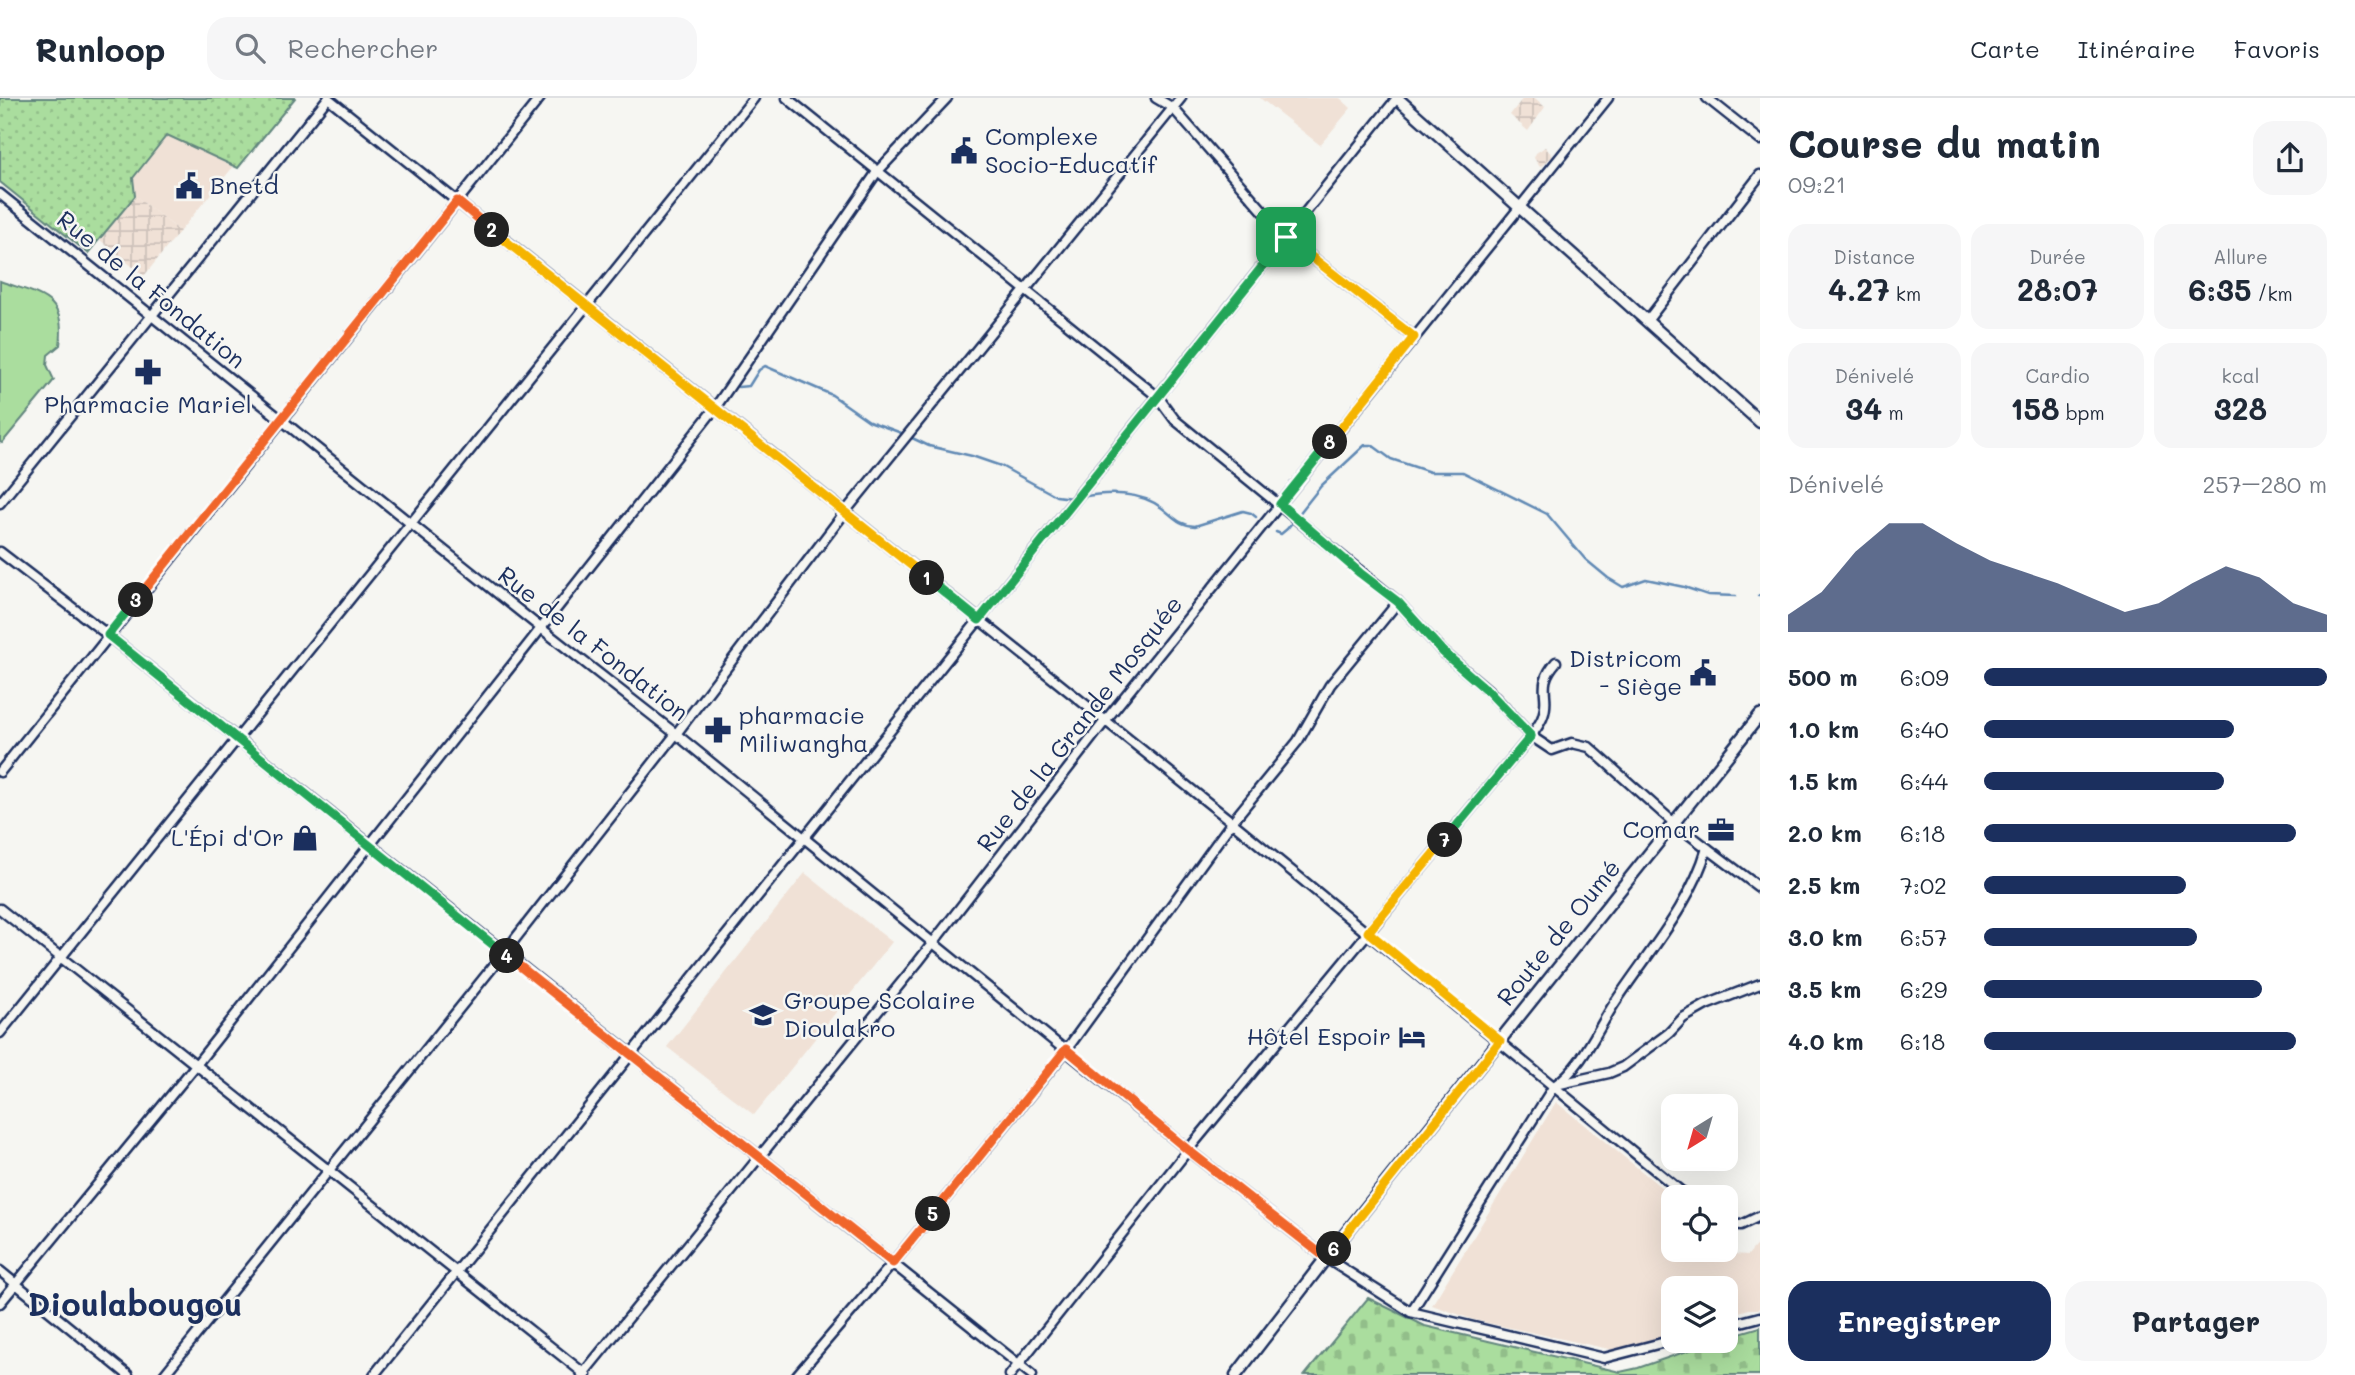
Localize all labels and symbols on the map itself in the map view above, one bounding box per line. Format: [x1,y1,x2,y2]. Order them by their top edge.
place label: Complexe Socio-Educatif [985,120,1158,179]
public building icon: Complexe Socio-Educatif [949,136,979,166]
place label: Bnetd [210,169,279,200]
public building icon: Bnetd [174,171,204,201]
street label: Rue de la Fondation [51,203,253,375]
pin [1256,207,1316,267]
pin: 2 [475,212,510,248]
pharmacy icon: Pharmacie Mariel [133,357,163,387]
place label: Pharmacie Mariel [44,388,252,419]
pin: 8 [1312,424,1348,460]
street label: Rue de la Fondation [492,559,696,727]
pin: 1 [909,560,944,596]
pin: 3 [118,582,154,618]
street label: Rue de la Grande Mosquée [969,589,1188,857]
place label: Districom - Siège [1569,642,1682,701]
public building icon: Districom - Siège [1688,658,1718,688]
place label: pharmacie Miliwangha [739,699,868,758]
pharmacy icon: pharmacie Miliwangha [703,715,733,745]
place label: Comar [1623,813,1700,844]
office icon: Comar [1706,815,1736,845]
place label: L'Épi d'Or [171,821,284,852]
pin: 7 [1428,822,1462,858]
shop icon: L'Épi d'Or [290,823,320,853]
street label: Route de Oumé [1489,852,1626,1012]
pin: 4 [490,938,524,974]
place label: Groupe Scolaire Dioulakro [784,984,976,1043]
school or university icon: Groupe Scolaire Dioulakro [748,1000,778,1030]
place label: Hôtel Espoir [1247,1020,1391,1051]
hotel icon: Hôtel Espoir [1397,1022,1427,1052]
north arrow [1661,1094,1738,1171]
pin: 5 [916,1196,950,1232]
pin: 6 [1316,1232,1352,1266]
district label: Dioulabougou [28,1282,242,1324]

